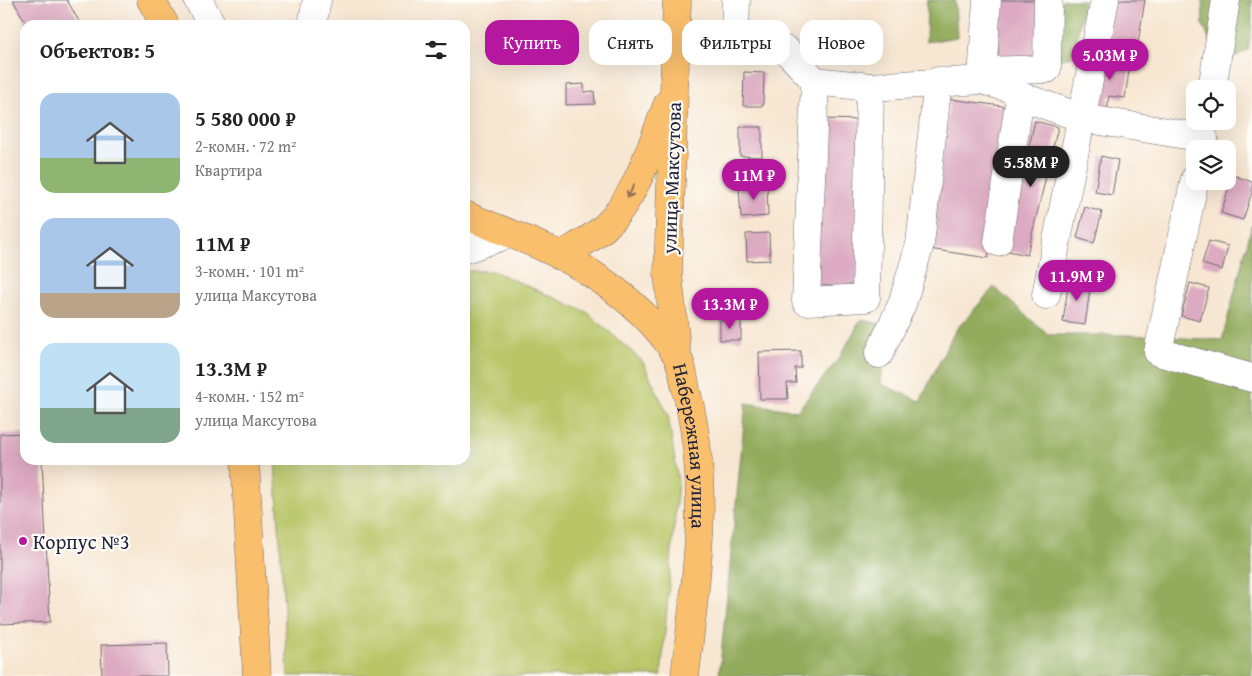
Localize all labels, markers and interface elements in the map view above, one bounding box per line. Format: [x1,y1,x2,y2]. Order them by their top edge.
chip: Купить [485,20,579,65]
chip: Снять [589,20,672,65]
chip: Фильтры [682,20,790,65]
chip: Новое [800,20,883,65]
text: Объектов: 5 [40,35,155,66]
icon: filters [422,36,450,64]
pin: 5.03M ₽ [1064,38,1156,81]
text: 5.03M ₽ [1083,43,1137,67]
map controls [1186,80,1236,190]
button: locate [1186,80,1236,130]
street label: улица Максутова [654,101,688,256]
text: 5 580 000 ₽ [195,103,296,134]
icon: home [80,113,140,173]
text: 2-комн. · 72 m² [195,134,296,158]
button: layers [1186,140,1236,190]
pin: 5.58M ₽ [985,146,1077,188]
text: 5.58M ₽ [1004,150,1058,174]
text: Квартира [195,158,262,182]
pin: 11M ₽ [719,158,789,201]
text: 11M ₽ [733,163,775,187]
one-way arrow [626,184,636,199]
text: 11M ₽ [195,228,250,259]
icon: home [80,238,140,298]
text: 3-комн. · 101 m² [195,259,304,283]
pin: 11.9M ₽ [1031,260,1123,302]
text: 11.9M ₽ [1050,264,1104,288]
text: улица Максутова [195,283,317,307]
pin: 13.3M ₽ [684,288,776,330]
text: 13.3M ₽ [703,292,757,316]
text: 13.3M ₽ [195,353,267,384]
street label: Набережная улица [666,360,714,530]
icon: home [80,363,140,423]
text: 4-комн. · 152 m² [195,384,304,408]
text: улица Максутова [195,408,317,432]
place label: Корпус №3 [33,527,130,556]
marker: Корпус №3 [17,535,29,547]

